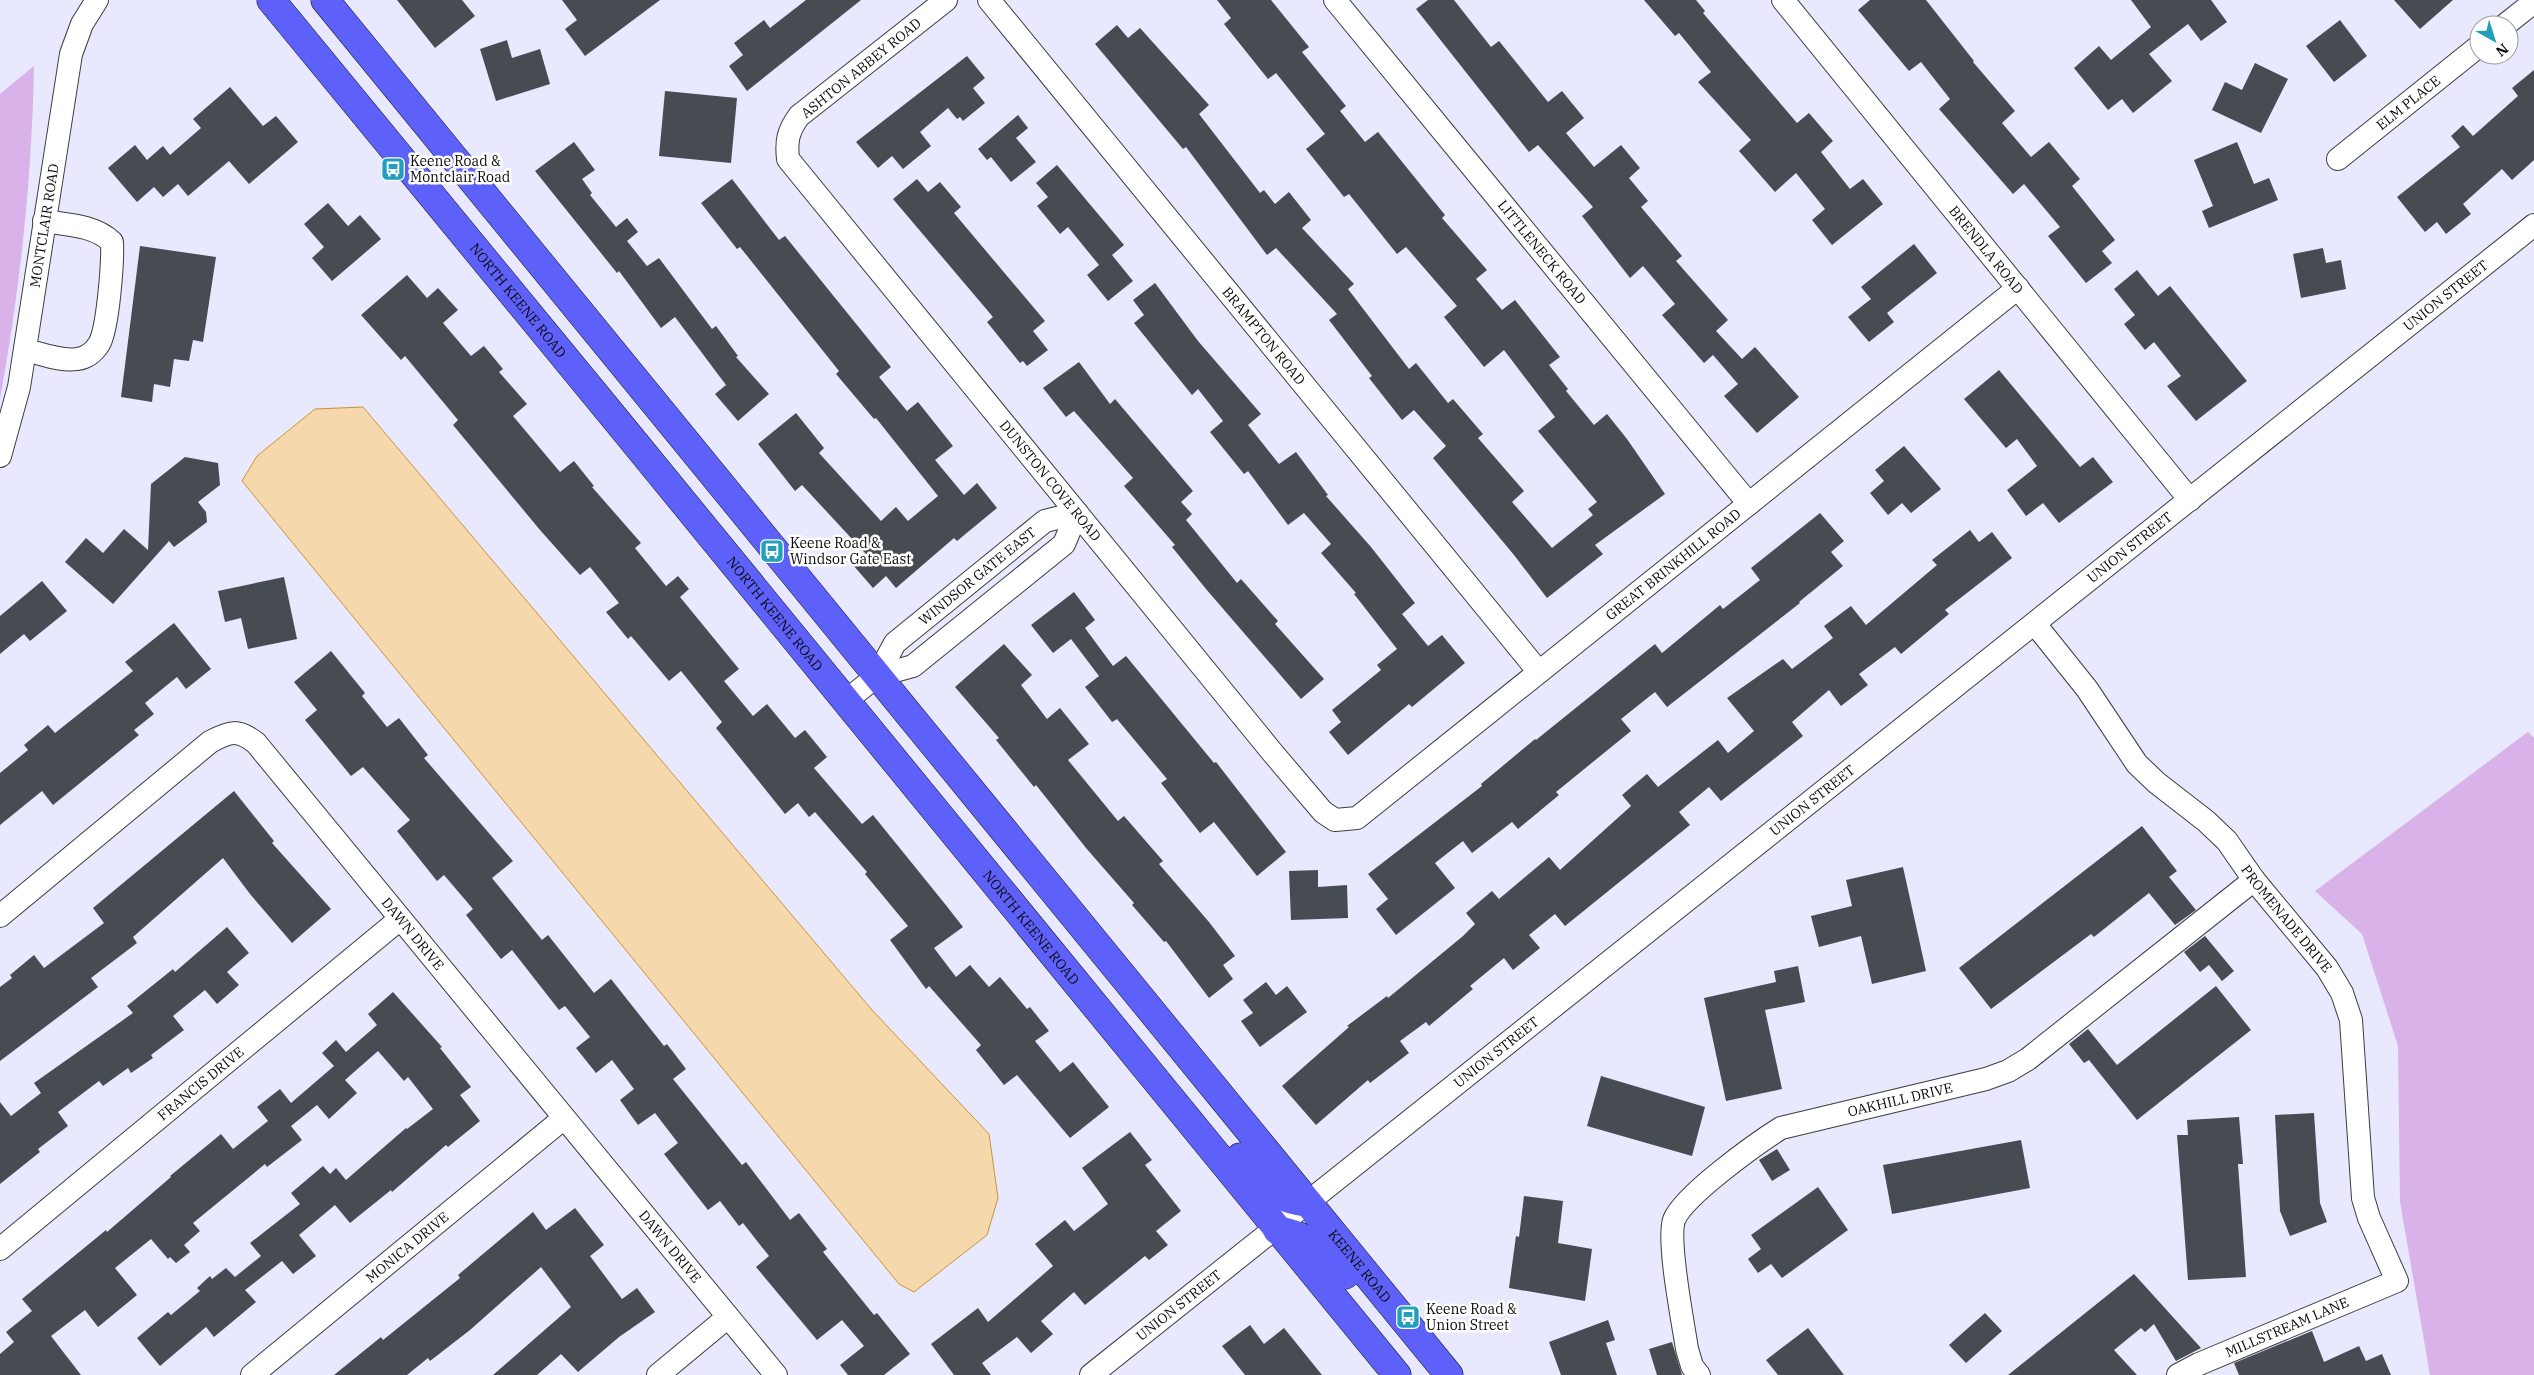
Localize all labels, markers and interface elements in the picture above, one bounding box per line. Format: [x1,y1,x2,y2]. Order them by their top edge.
street label: ASHTON ABBEY ROAD [797,14,925,122]
north arrow [2469,15,2519,65]
text: N [2492,40,2512,61]
street label: ELM PLACE [2372,71,2444,134]
place label: Keene Road & Montclair Road [410,152,511,186]
bus stop icon: Keene Road & Montclair Road [380,156,406,182]
street label: MONTCLAIR ROAD [26,162,63,289]
street label: LITTLENECK ROAD [1494,196,1590,308]
street label: BRENDLA ROAD [1945,202,2028,298]
street label: NORTH KEENE ROAD [466,239,570,361]
street label: UNION STREET [2399,256,2492,335]
street label: BRAMPTON ROAD [1219,283,1309,389]
street label: DUNSTON COVE ROAD [996,416,1105,545]
street label: GREAT BRINKHILL ROAD [1602,505,1745,624]
street label: UNION STREET [2083,508,2176,587]
street label: WINDSOR GATE EAST [915,523,1040,629]
place label: Keene Road & Windsor Gate East [790,534,911,568]
bus stop icon: Keene Road & Windsor Gate East [759,538,785,564]
street label: NORTH KEENE ROAD [723,553,827,675]
street label: UNION STREET [1766,761,1858,840]
street label: PROMENADE DRIVE [2237,861,2336,976]
street label: NORTH KEENE ROAD [979,866,1083,989]
street label: DAWN DRIVE [378,894,448,974]
street label: UNION STREET [1450,1013,1542,1092]
street label: FRANCIS DRIVE [154,1043,247,1124]
street label: OAKHILL DRIVE [1846,1078,1954,1121]
street label: DAWN DRIVE [635,1206,705,1286]
street label: MONICA DRIVE [362,1208,452,1287]
street label: KEENE ROAD [1325,1226,1395,1306]
street label: UNION STREET [1132,1266,1225,1345]
street label: MILLSTREAM LANE [2223,1293,2351,1361]
place label: Keene Road & Union Street [1426,1300,1517,1334]
bus stop icon: Keene Road & Union Street [1395,1304,1421,1330]

